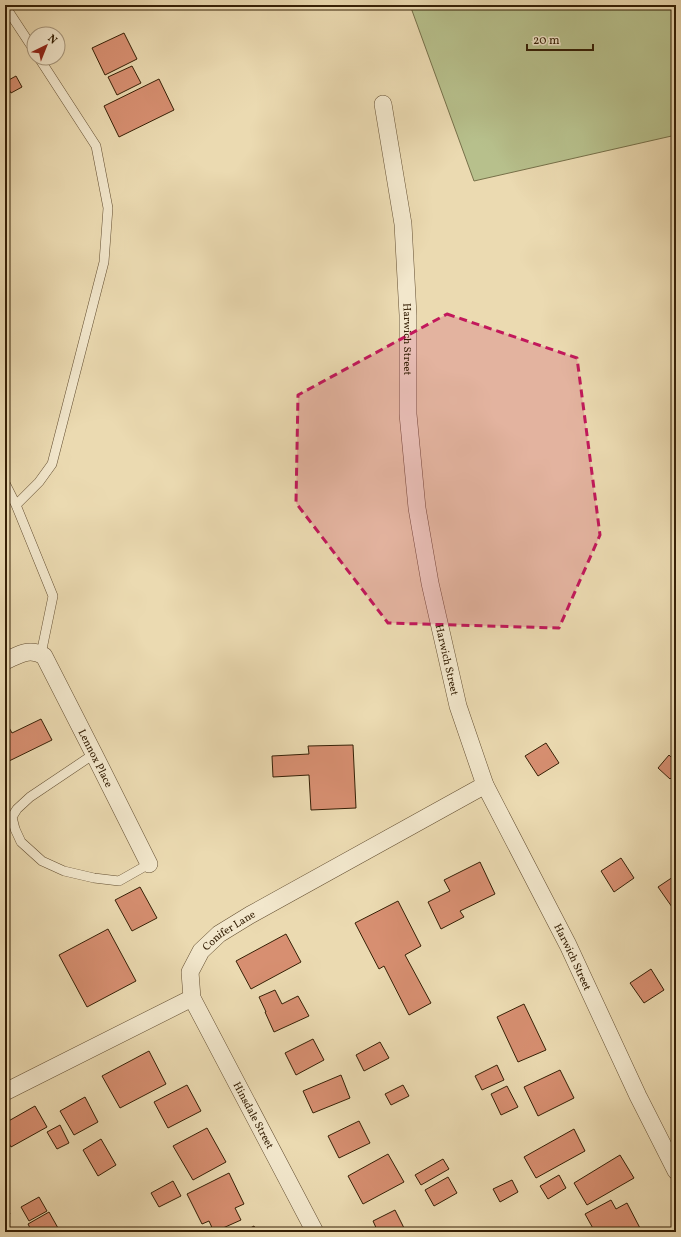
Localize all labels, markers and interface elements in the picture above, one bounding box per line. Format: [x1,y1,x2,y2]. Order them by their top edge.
north arrow [26,26,66,66]
scale bar [527,26,593,52]
text: N [44,32,60,48]
text: 20 m [533,33,560,49]
street label: Harwich Street [398,303,414,376]
street label: Harwich Street [431,623,461,697]
street label: Lennox Place [74,727,116,790]
street label: Conifer Lane [200,907,259,955]
street label: Harwich Street [549,921,594,993]
street label: Hinsdale Street [229,1079,277,1152]

